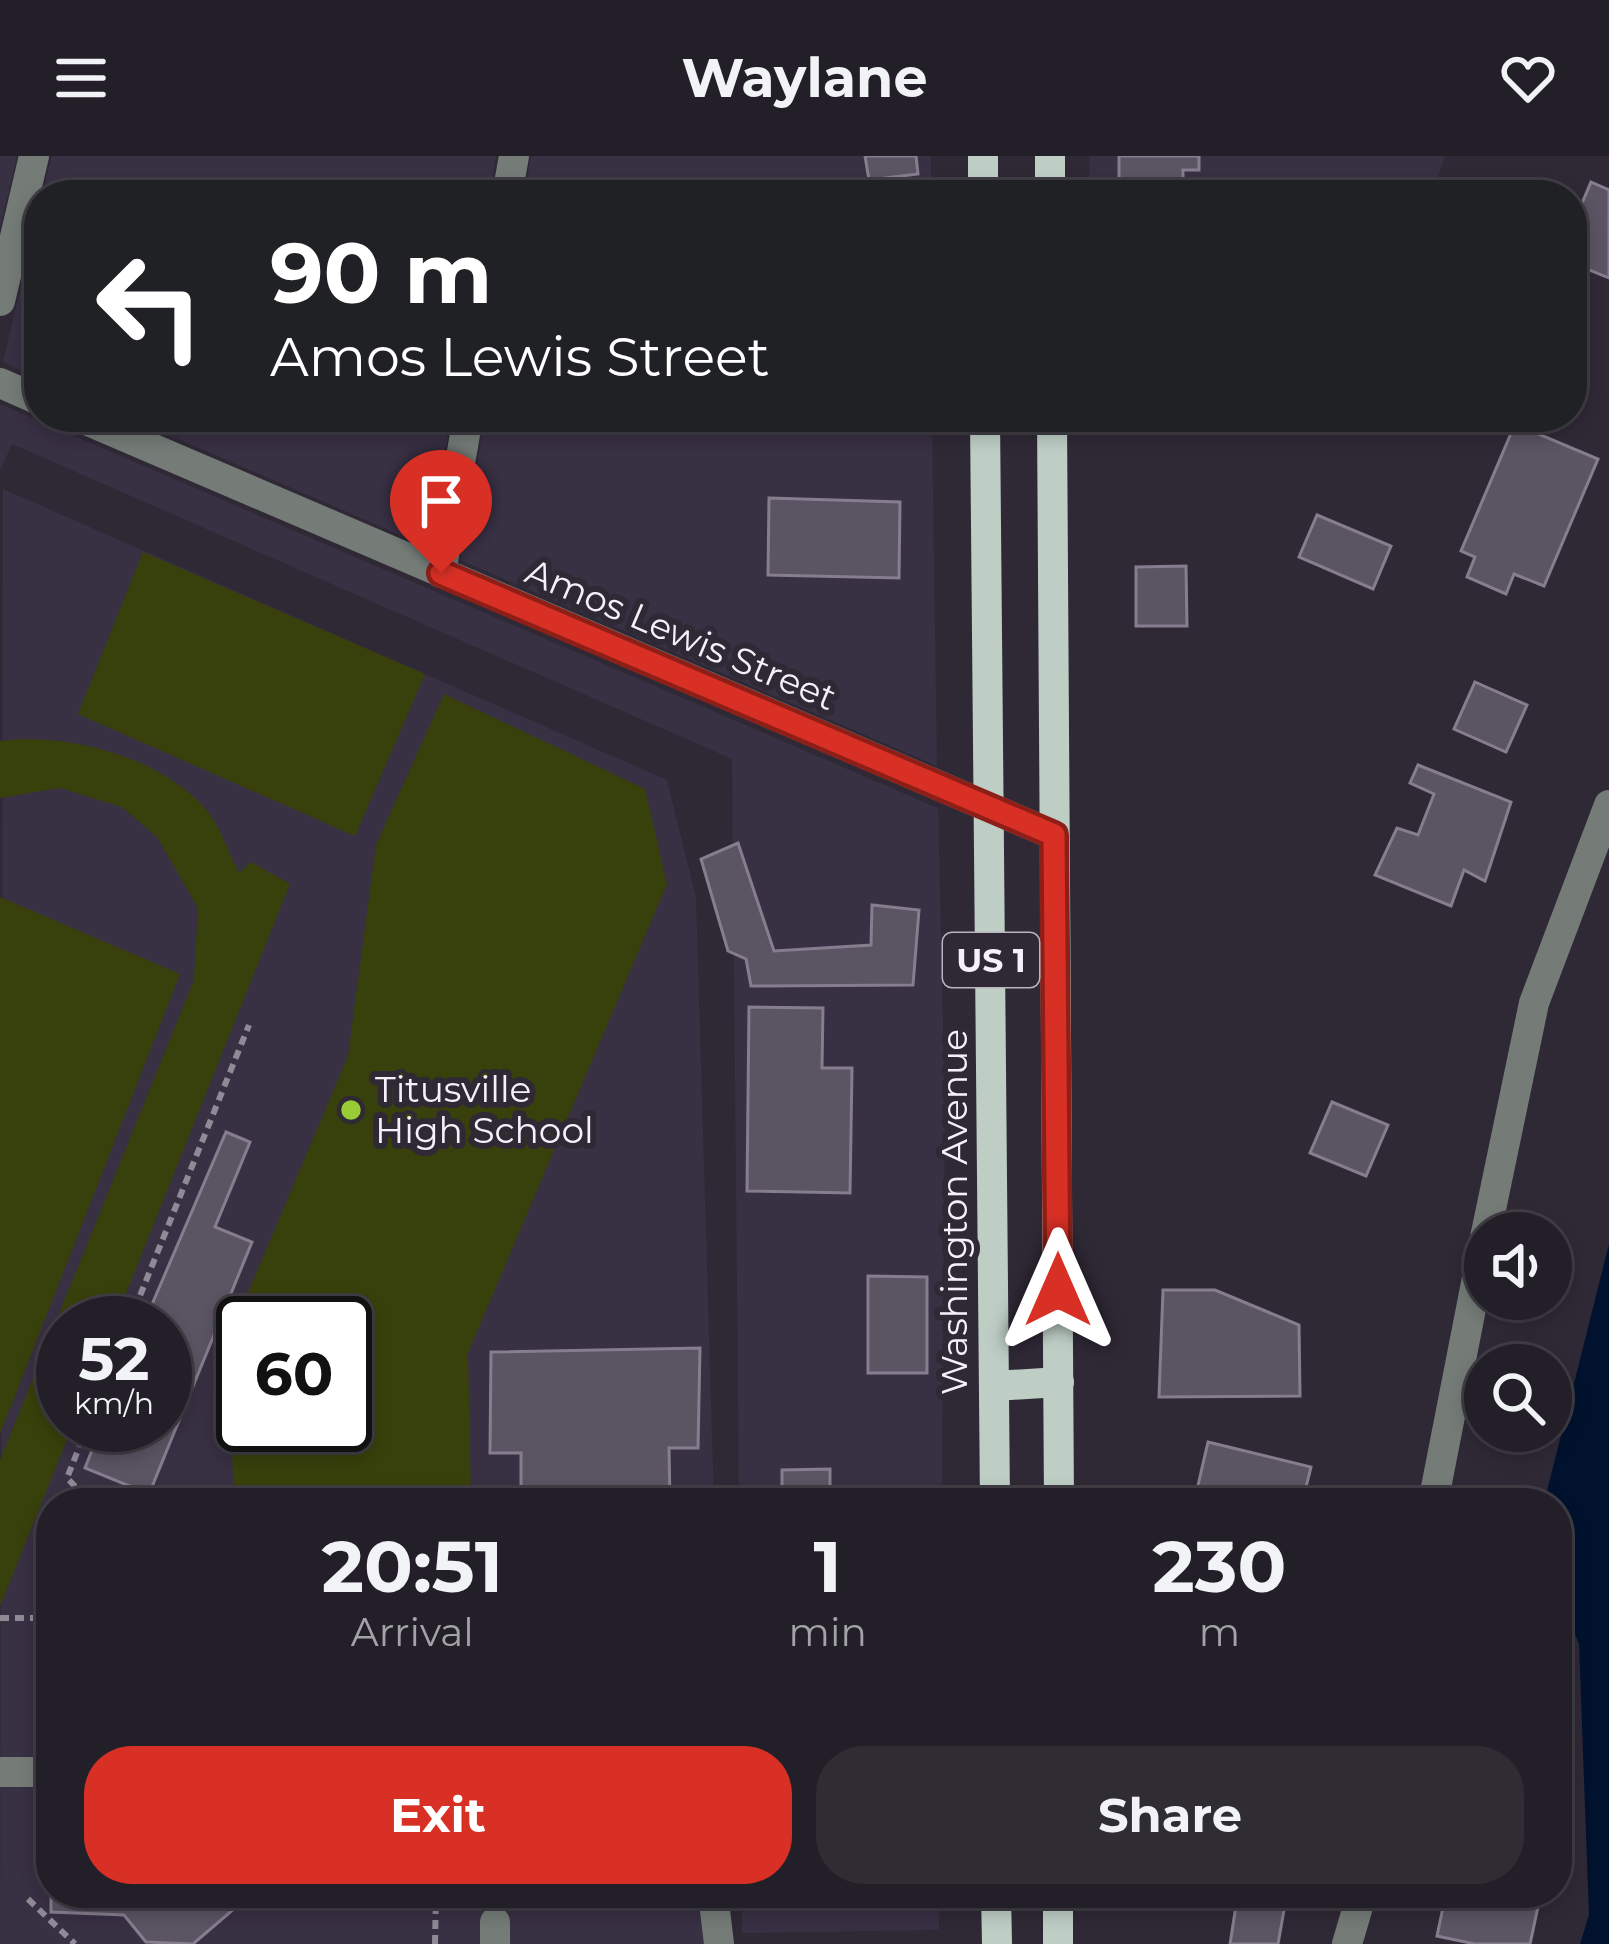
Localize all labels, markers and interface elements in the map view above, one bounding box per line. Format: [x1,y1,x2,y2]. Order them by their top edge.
icon: menu [48,45,114,111]
text: Waylane [681,45,928,111]
icon: heart [1495,45,1561,111]
text: 90 m [270,222,492,324]
icon: left [72,228,228,384]
text: Amos Lewis Street [270,324,770,390]
pin [390,450,492,573]
icon: arrive [408,468,474,534]
street label: Amos Lewis Street [519,549,843,719]
road number: US 1 [943,933,1039,987]
street label: Washington Avenue [932,1029,976,1395]
place label: Titusville High School [375,1067,594,1152]
marker: Titusville High School [338,1097,364,1123]
map controls [1464,1212,1572,1452]
button: sound [1464,1212,1572,1320]
position arrow [995,1227,1121,1353]
speed limit sign: 60 [216,1296,372,1452]
text: 52 [79,1322,149,1395]
button: search [1464,1344,1572,1452]
text: km/h [74,1385,154,1422]
text: 20:51 [322,1522,503,1610]
text: 1 [814,1522,842,1610]
text: 230 [1152,1522,1286,1610]
text: Arrival [351,1608,474,1656]
text: min [789,1608,867,1656]
text: m [1199,1608,1240,1656]
button: Exit [84,1746,792,1884]
button: Share [816,1746,1524,1884]

